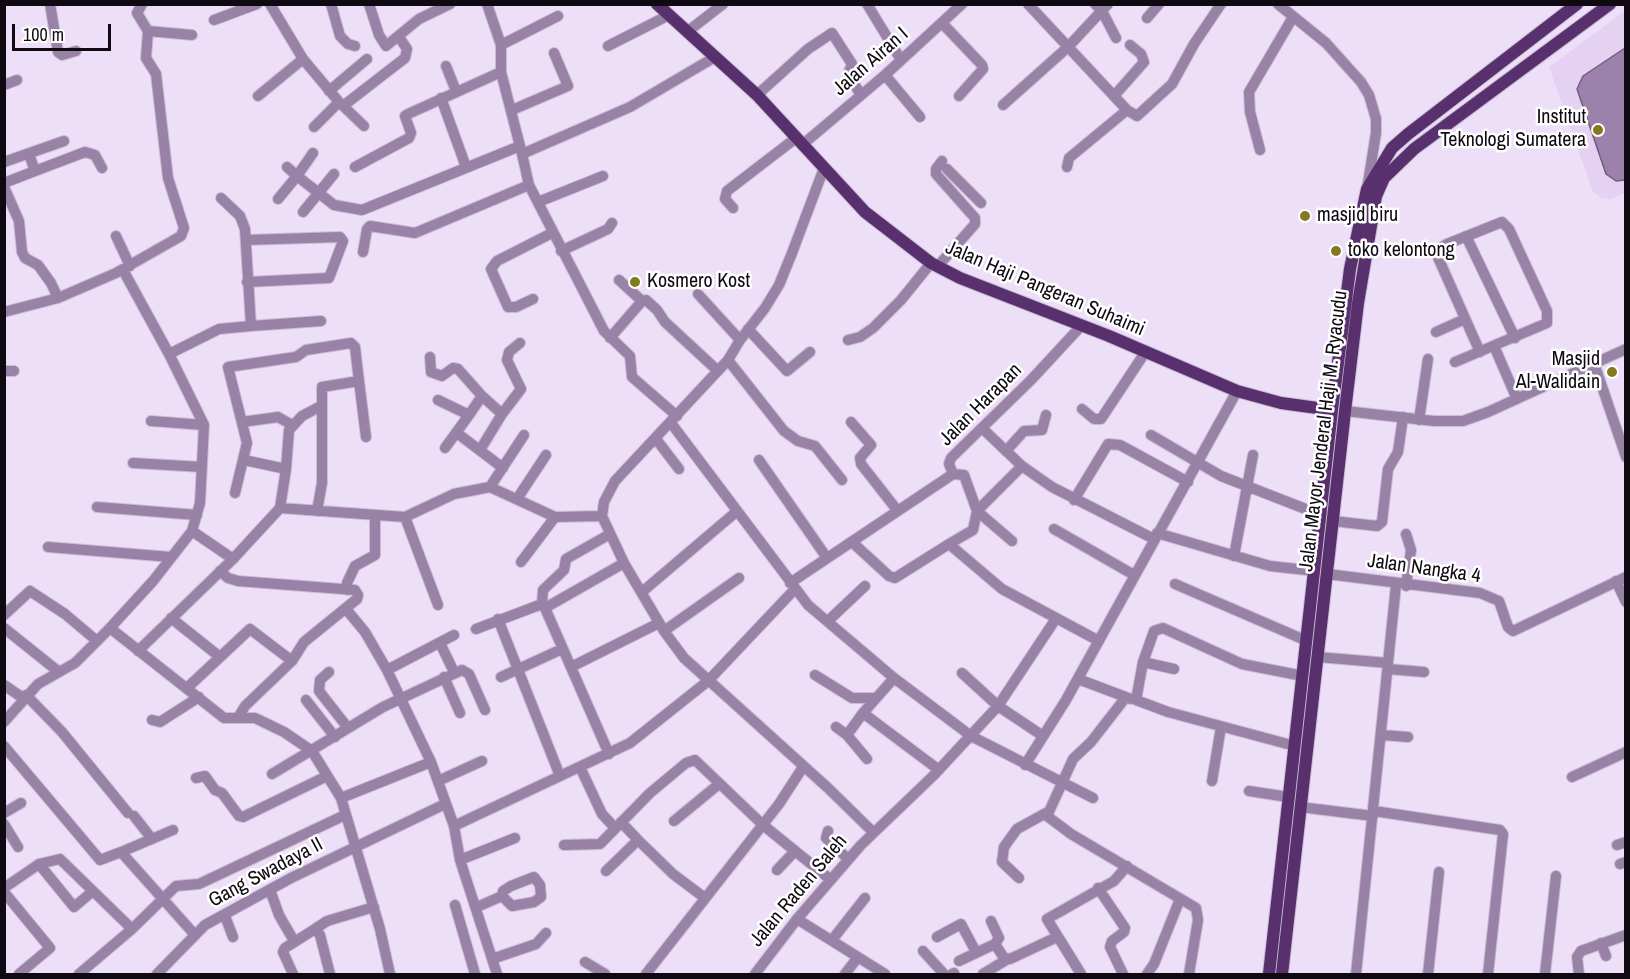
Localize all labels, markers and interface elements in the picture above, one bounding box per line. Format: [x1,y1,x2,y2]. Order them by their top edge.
scale bar [15,12,114,50]
text: 100 m [23,22,64,47]
street label: Jalan Airan I [828,23,914,101]
place label: Institut Teknologi Sumatera [1440,106,1586,153]
marker: Institut Teknologi Sumatera [1591,123,1605,137]
place label: masjid biru [1317,204,1398,228]
marker: masjid biru [1298,209,1312,223]
street label: Jalan Haji Pangeran Suhaimi [942,236,1148,342]
place label: toko kelontong [1348,239,1455,263]
marker: toko kelontong [1329,244,1343,258]
place label: Kosmero Kost [647,270,750,294]
marker: Kosmero Kost [628,275,642,289]
street label: Jalan Mayor Jenderal Haji M. Ryacudu [1295,289,1353,573]
place label: Masjid Al-Walidain [1516,348,1600,395]
street label: Jalan Harapan [935,359,1027,451]
marker: Masjid Al-Walidain [1605,365,1619,379]
street label: Jalan Nangka 4 [1366,549,1482,589]
street label: Jalan Raden Saleh [745,830,853,952]
street label: Gang Swadaya II [205,833,327,913]

